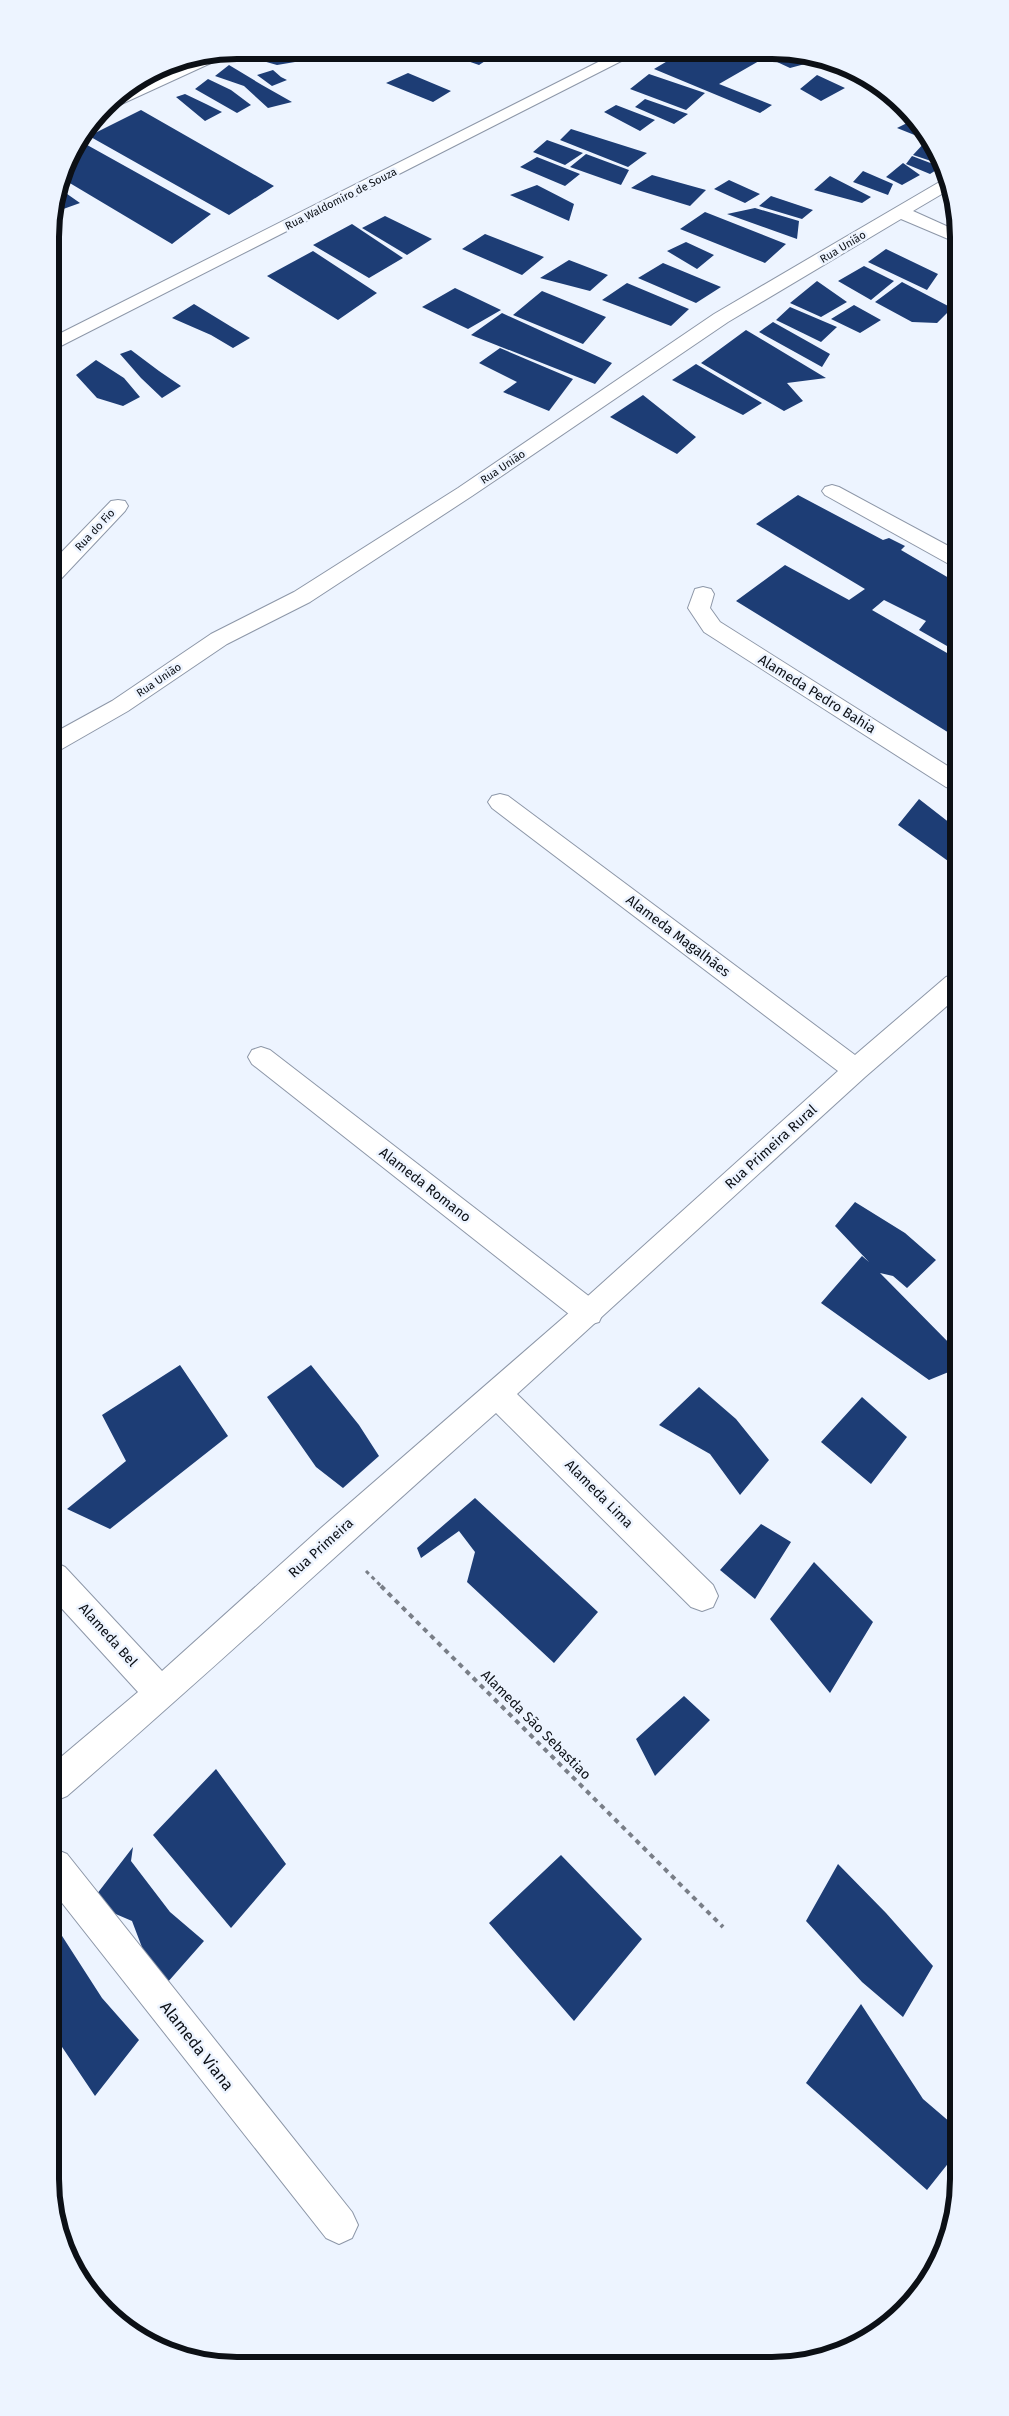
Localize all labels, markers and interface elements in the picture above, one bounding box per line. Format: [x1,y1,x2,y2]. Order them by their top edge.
street label: Rua Waldomiro de Souza [283,165,399,233]
street label: Rua União [818,228,868,266]
street label: Rua União [478,447,528,487]
street label: Rua do Fio [72,506,118,554]
street label: Alameda Pedro Bahia [755,651,879,737]
street label: Rua União [134,660,184,700]
street label: Alameda Magalhães [623,891,734,981]
street label: Rua Primeira Rural [721,1101,821,1193]
street label: Alameda Romano [376,1144,474,1226]
street label: Alameda Lima [561,1456,637,1532]
street label: Rua Primeira [285,1514,357,1582]
street label: Alameda Bel [75,1600,141,1670]
street label: Alameda São Sebastiao [478,1667,594,1783]
street label: Alameda Viana [156,1998,238,2094]

